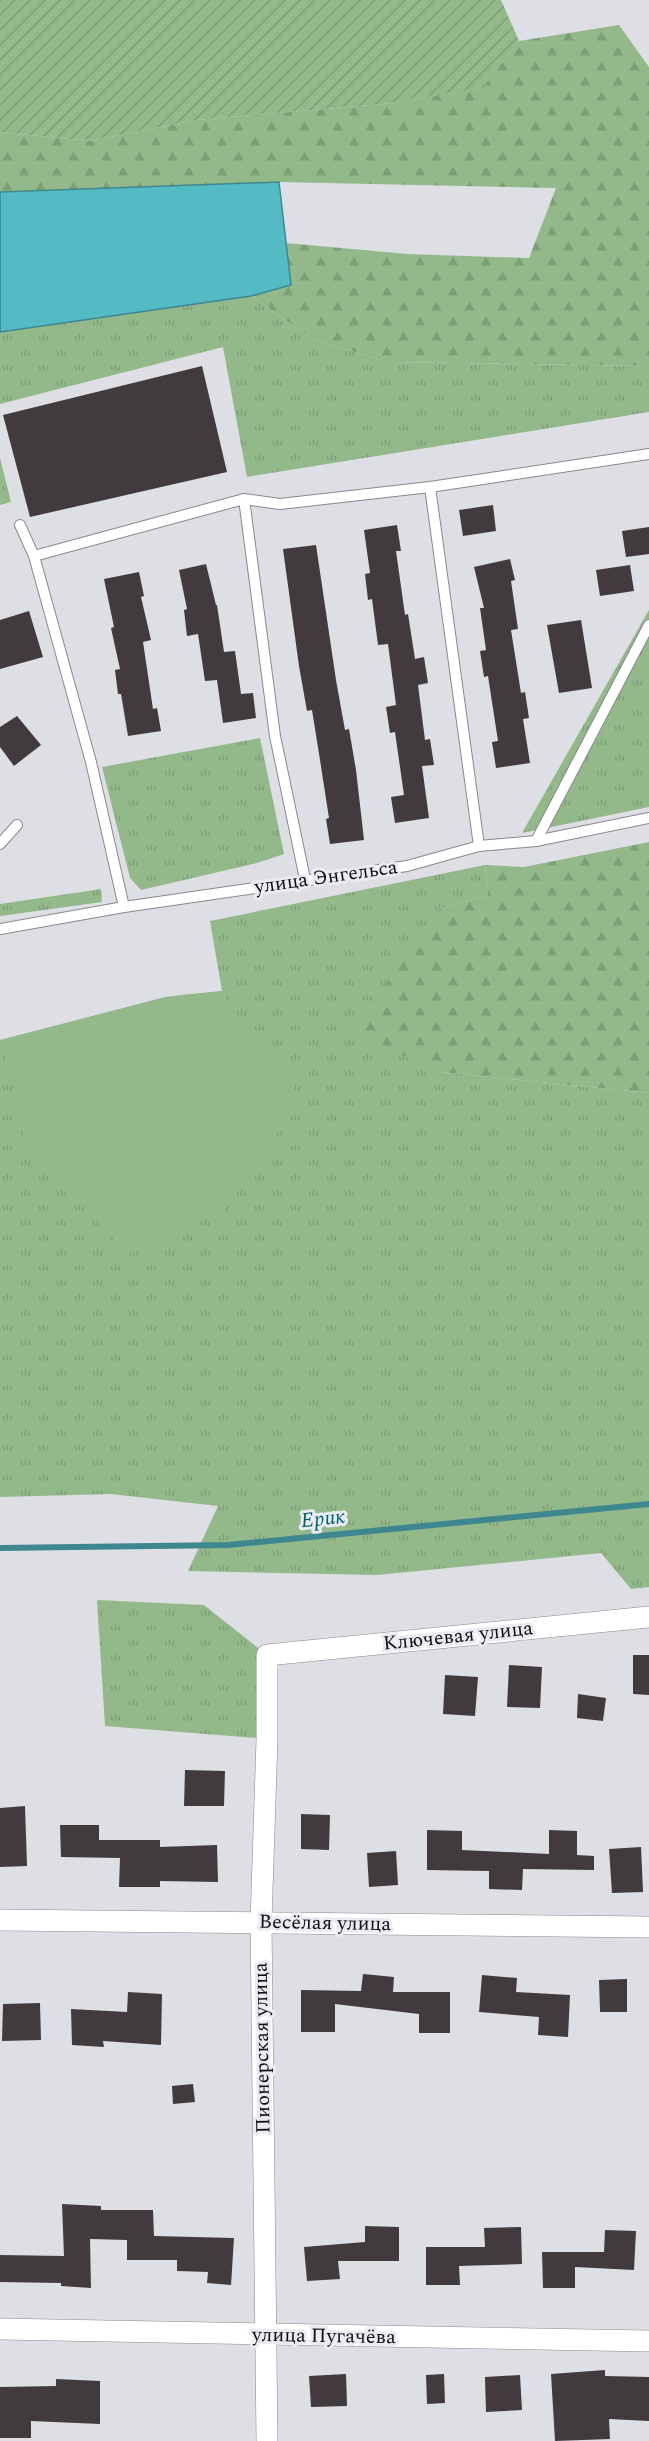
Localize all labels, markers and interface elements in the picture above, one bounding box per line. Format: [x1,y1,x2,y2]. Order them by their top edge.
street label: улица Энгельса [251,852,400,902]
water label: Ерик [299,1501,347,1537]
street label: Ключевая улица [382,1613,535,1659]
street label: Весёлая улица [259,1907,392,1939]
street label: Пионерская улица [246,1962,278,2134]
street label: улица Пугачёва [251,2320,396,2352]

